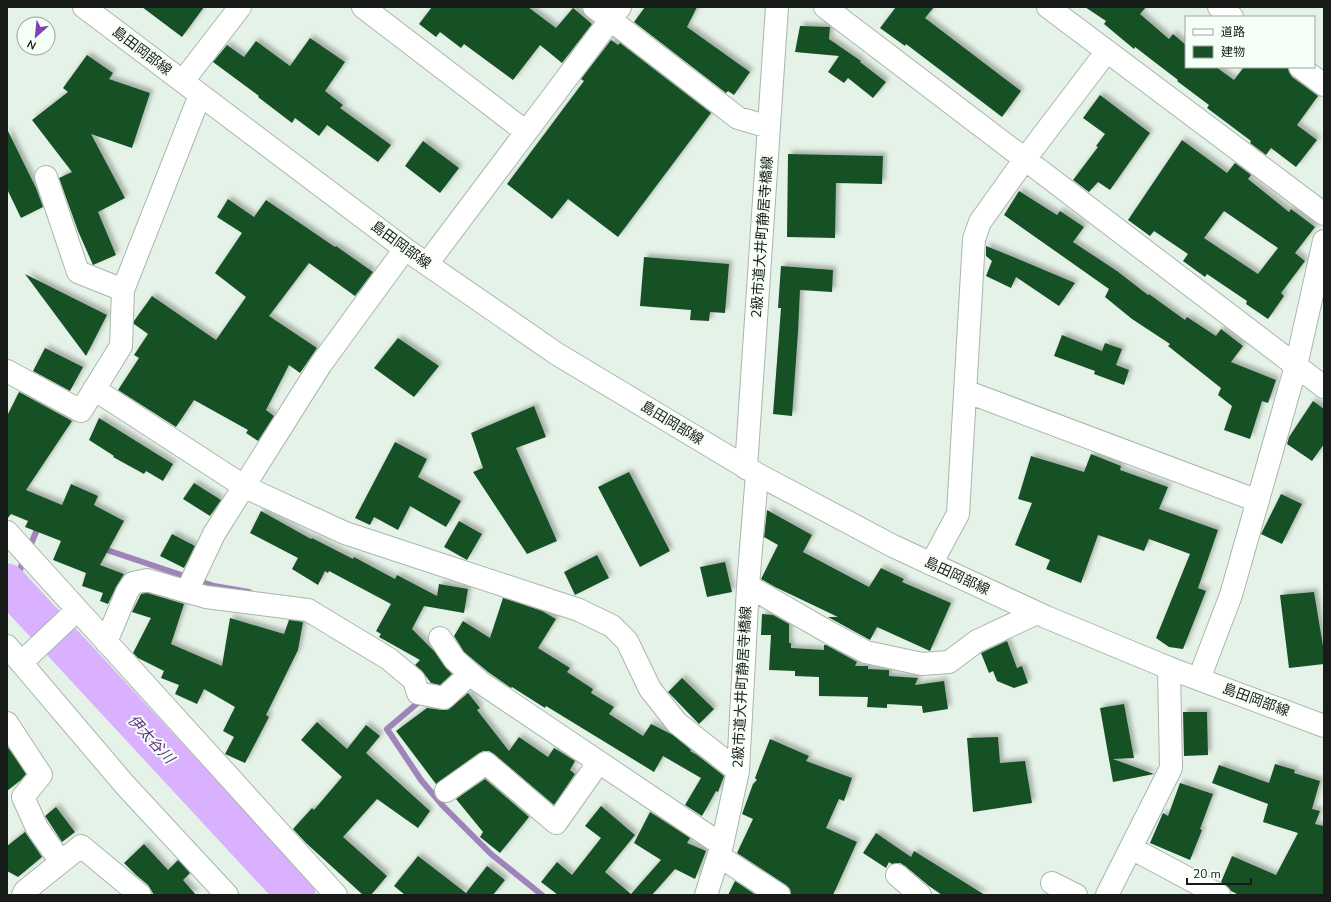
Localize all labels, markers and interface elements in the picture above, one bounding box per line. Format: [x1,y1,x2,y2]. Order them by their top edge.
north arrow [16,16,56,56]
legend [1185,16,1315,68]
street label: 島田岡部線 [108,22,176,80]
text: 道路 [1221,24,1245,40]
text: N [25,36,39,53]
text: 建物 [1221,44,1245,60]
street label: 2級市道大井町静居寺橋線 [747,155,777,319]
street label: 島田岡部線 [367,217,435,273]
street label: 島田岡部線 [637,397,707,449]
street label: 島田岡部線 [921,553,993,599]
street label: 2級市道大井町静居寺橋線 [728,605,756,769]
street label: 島田岡部線 [1220,679,1292,721]
water label: 伊太谷川 [123,710,180,769]
scale bar [1187,860,1251,886]
text: 20 m [1193,866,1221,882]

